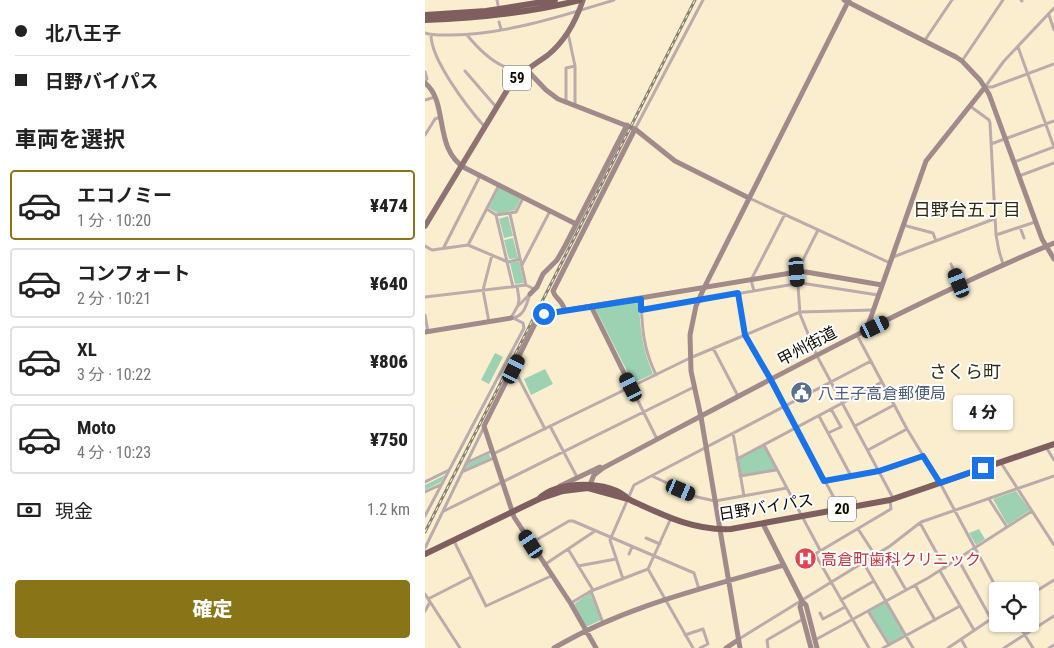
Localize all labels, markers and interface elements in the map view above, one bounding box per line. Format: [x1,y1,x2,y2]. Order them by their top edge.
text: 北八王子 [45,22,121,45]
road number: 59 [503,66,531,90]
text: 日野バイパス [45,70,159,93]
text: 車両を選択 [15,127,125,152]
icon: car [17,183,62,228]
text: エコノミー [77,184,172,207]
text: ¥474 [370,194,408,217]
district label: 日野台五丁目 [913,199,1021,220]
text: 1 分 · 10:20 [77,211,151,230]
car [788,256,805,288]
icon: car [17,261,62,306]
text: コンフォート [77,262,190,285]
car [946,266,971,300]
text: ¥640 [370,272,408,295]
text: 2 分 · 10:21 [77,289,151,308]
route start [533,303,555,325]
car [858,314,891,340]
street label: 甲州街道 [774,323,840,369]
text: XL [77,338,97,361]
icon: car [17,339,62,384]
text: ¥806 [370,350,408,373]
car [500,352,527,386]
district label: さくら町 [929,361,1001,382]
text: 3 分 · 10:22 [77,365,151,384]
car [617,370,644,404]
public building icon: 八王子高倉郵便局 [790,381,814,405]
place label: 八王子高倉郵便局 [818,384,946,403]
callout: 4 分 [953,396,1013,430]
text: 4 分 [969,403,997,422]
text: Moto [77,416,116,439]
icon: car [17,417,62,462]
text: ¥750 [370,428,408,451]
text: 4 分 · 10:23 [77,443,151,462]
route end [972,457,994,479]
car [664,477,697,503]
street label: 日野バイパス [717,490,815,524]
icon: cash [15,496,43,524]
road number: 20 [828,496,856,522]
text: 現金 [55,500,93,523]
text: 1.2 km [367,500,410,519]
car [516,527,545,561]
hospital icon: 高倉町歯科クリニック [793,547,817,571]
place label: 高倉町歯科クリニック [821,550,981,569]
button: 確定 [15,580,410,638]
map controls [989,582,1039,632]
button: locate [989,582,1039,632]

